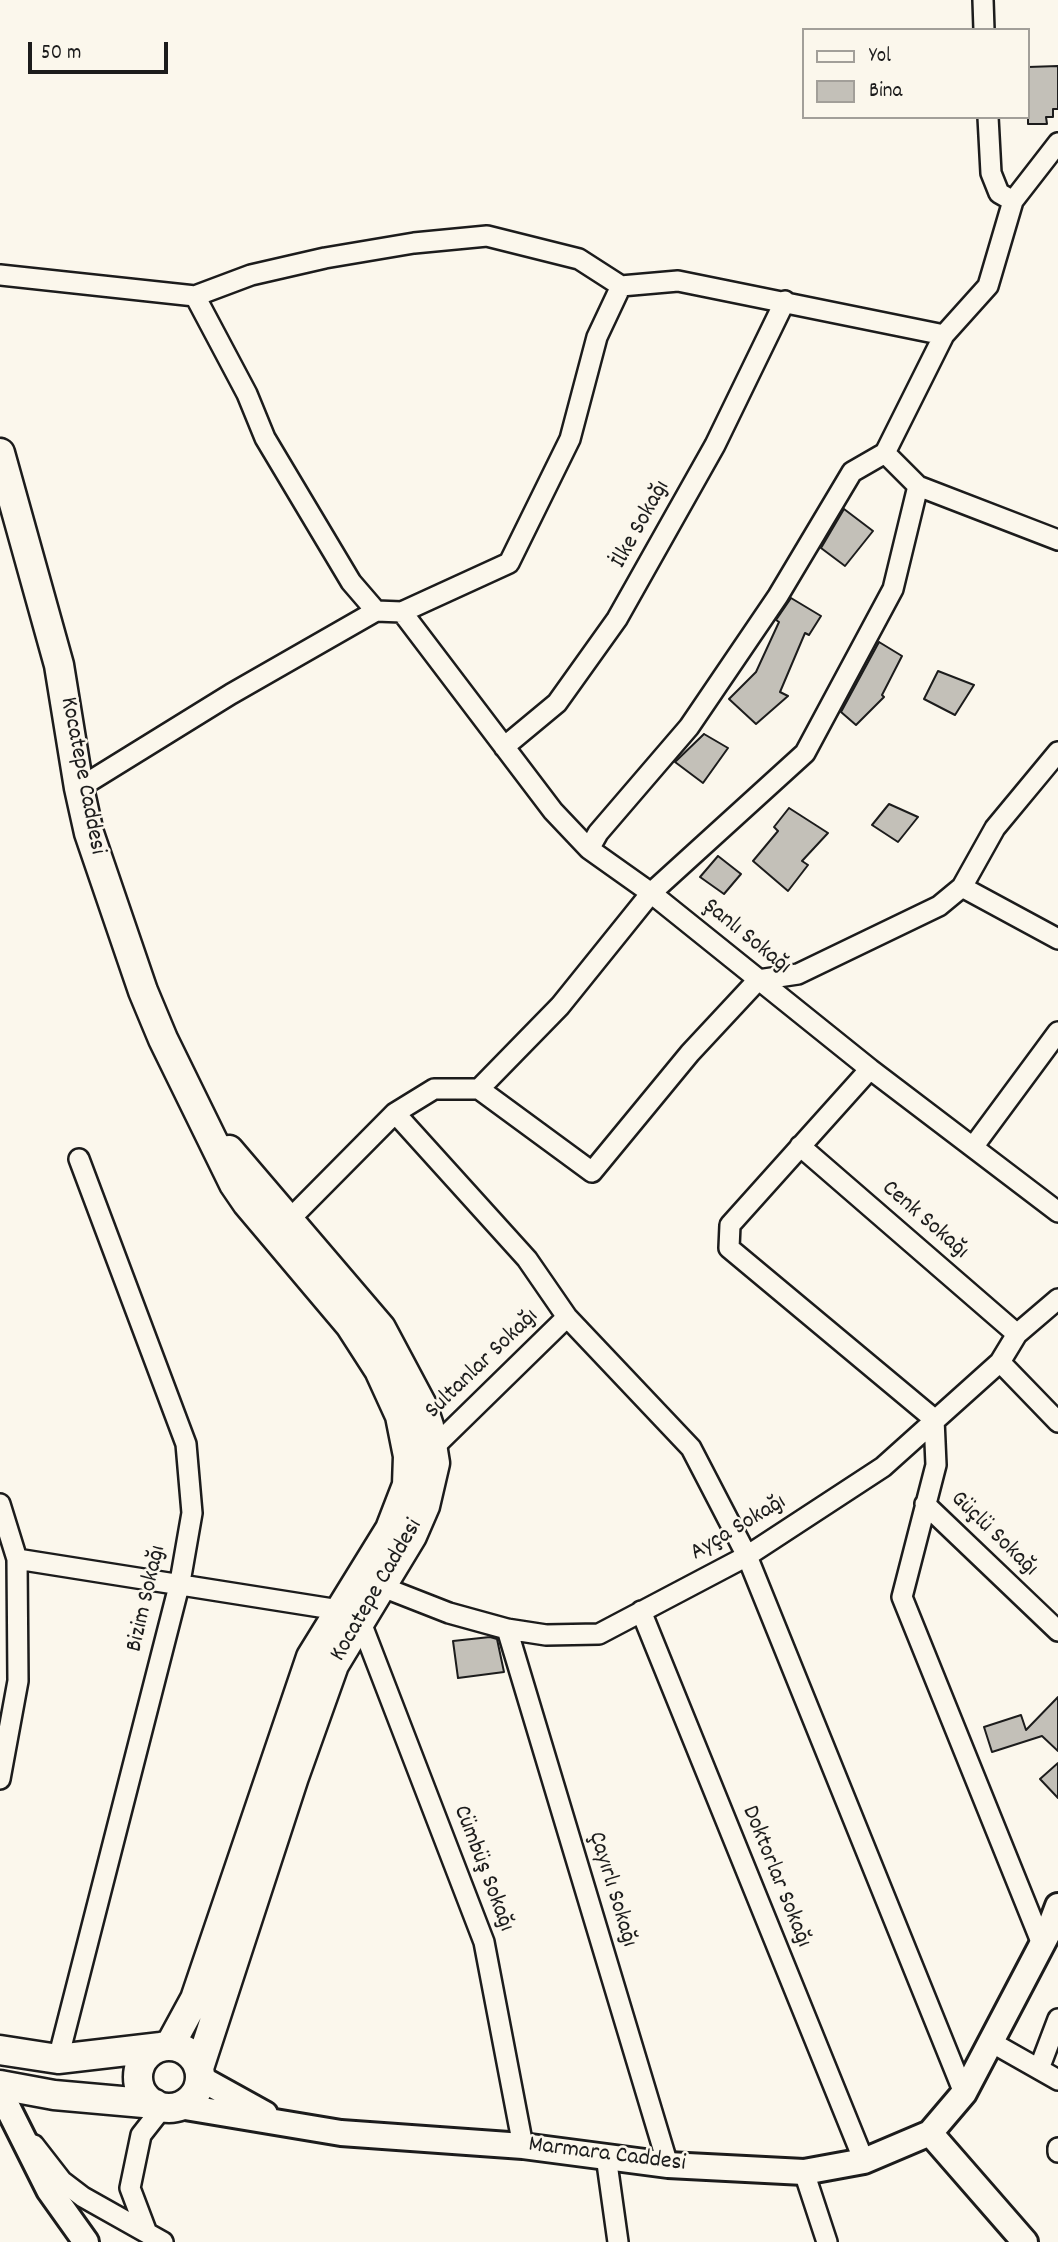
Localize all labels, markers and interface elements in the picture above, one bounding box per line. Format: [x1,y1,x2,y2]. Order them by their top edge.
scale bar [32,28,172,72]
legend [802,28,1030,119]
text: 50 m [41,39,81,69]
text: Yol [869,42,891,72]
text: Bina [869,77,902,107]
street label: İlke Sokağı [606,476,678,574]
street label: Kocatepe Caddesi [52,695,110,857]
street label: Şanlı Sokağı [696,894,796,982]
street label: Cenk Sokağı [875,1175,973,1267]
street label: Sultanlar Sokağı [420,1304,546,1426]
street label: Güçlü Sokağı [943,1486,1043,1584]
street label: Ayça Sokağı [686,1489,792,1569]
street label: Kocatepe Caddesi [326,1515,430,1667]
street label: Bizim Sokağı [122,1543,174,1655]
street label: Cümbüş Sokağı [445,1802,519,1936]
street label: Doktorlar Sokağı [734,1802,816,1952]
street label: Çayırlı Sokağı [580,1829,642,1951]
street label: Marmara Caddesi [527,2132,687,2180]

